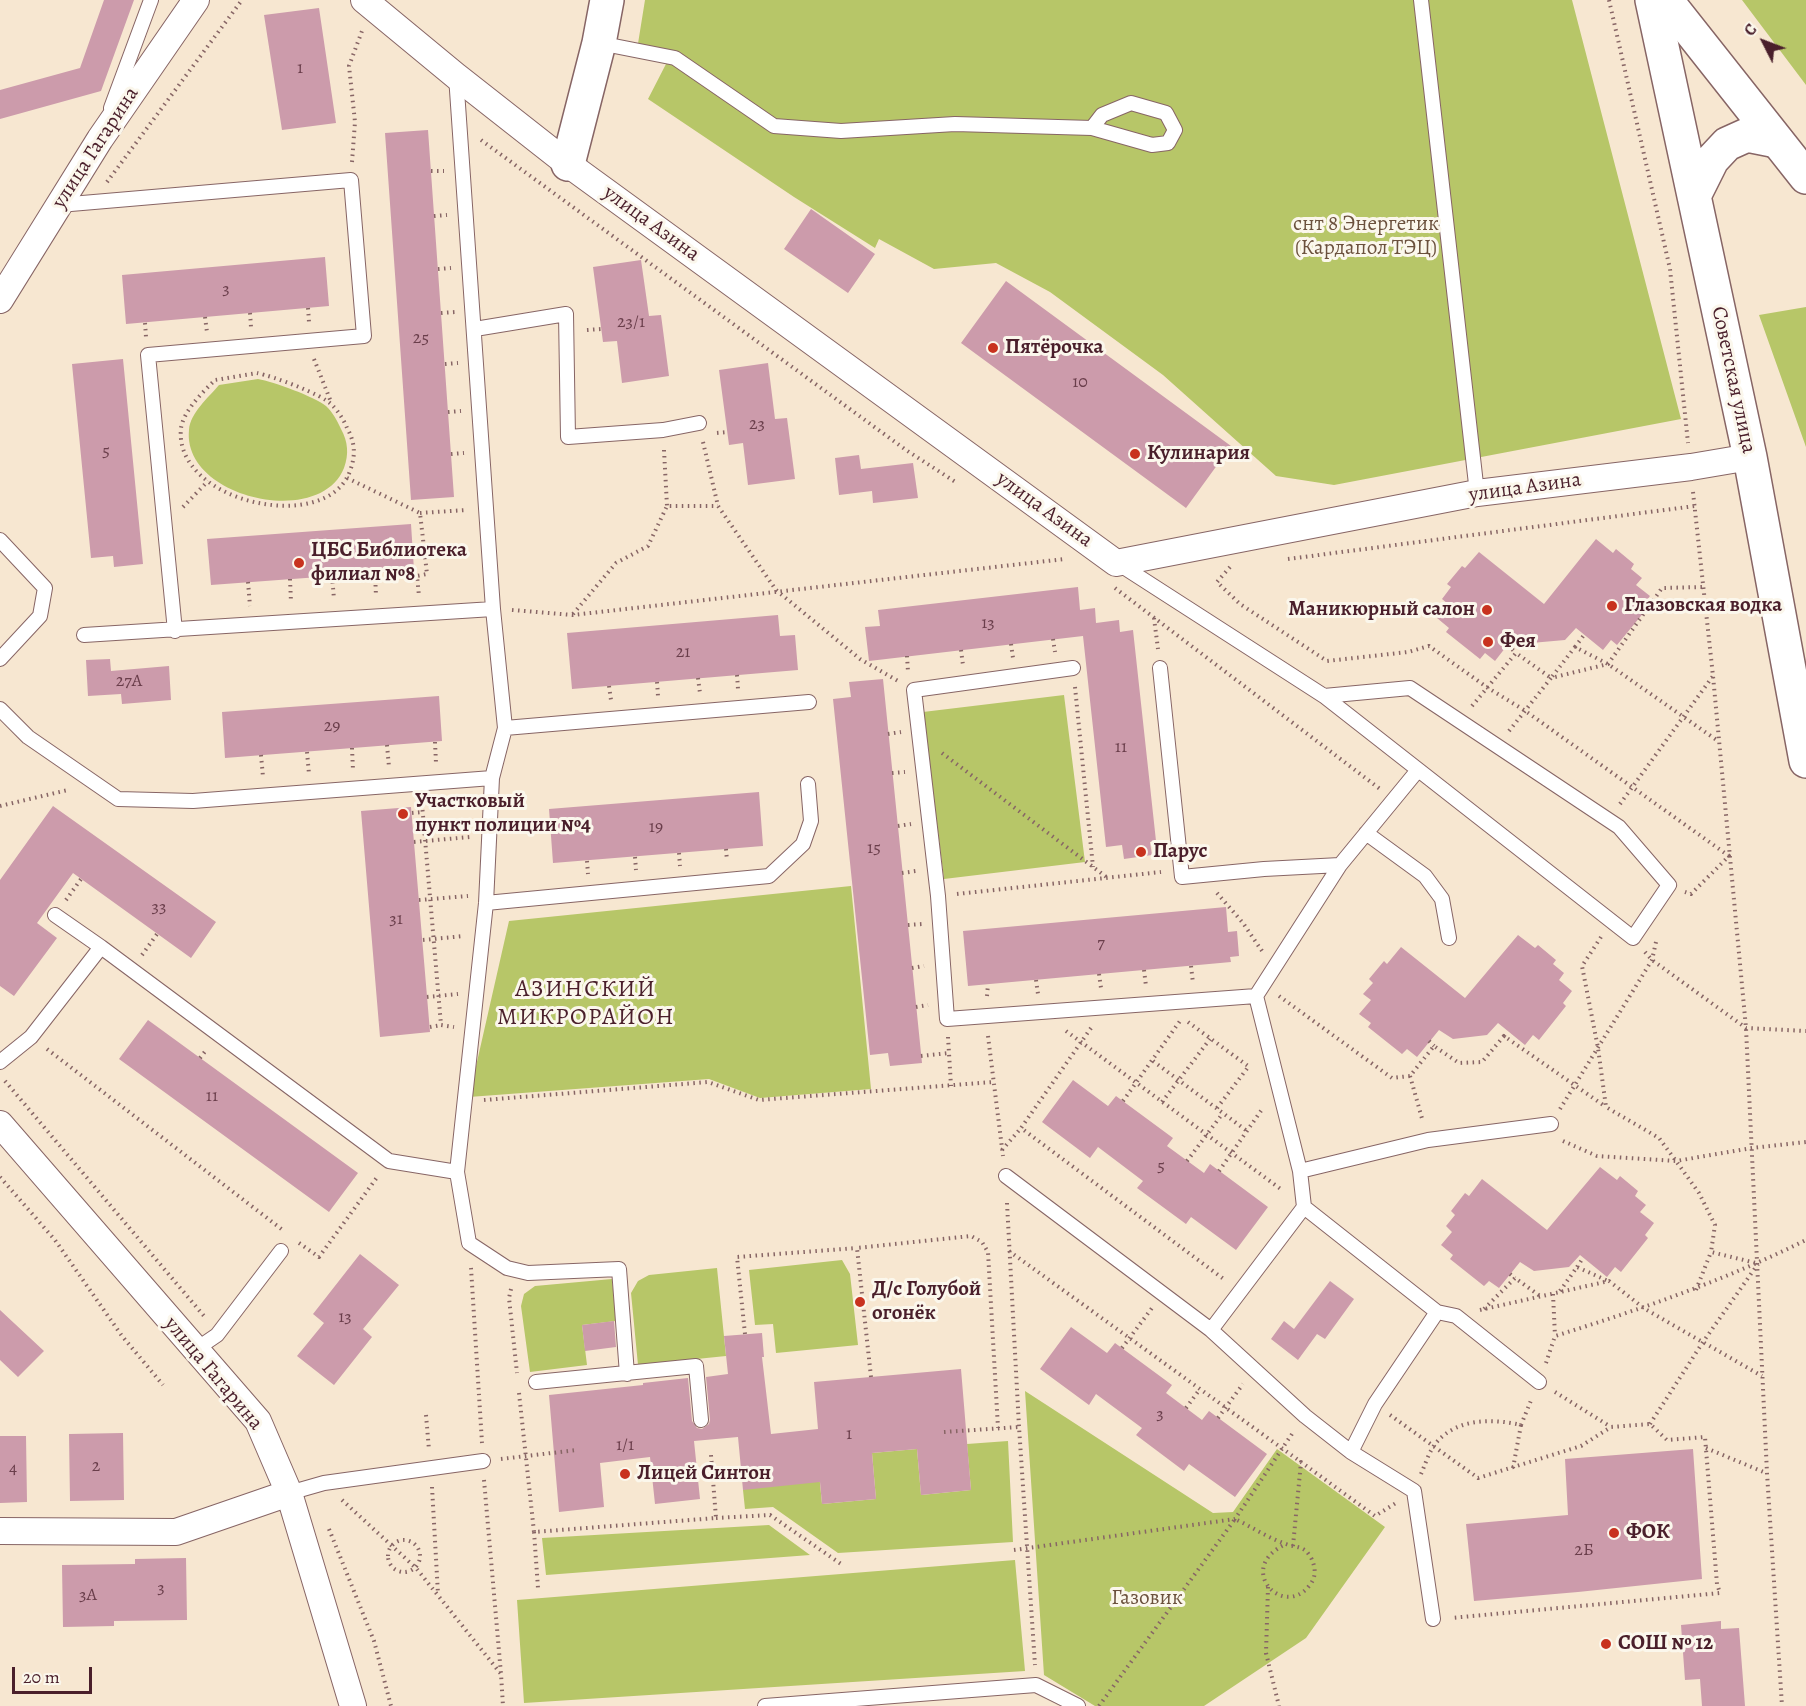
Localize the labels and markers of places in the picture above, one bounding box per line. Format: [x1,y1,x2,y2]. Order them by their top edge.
place label: Пятёрочка [1005,335,1103,361]
marker: Пятёрочка [986,341,1000,355]
place label: Кулинария [1147,441,1250,467]
marker: Кулинария [1128,447,1142,461]
place label: ЦБС Библиотека филиал №8 [311,538,467,588]
marker: ЦБС Библиотека филиал №8 [292,556,306,570]
place label: Глазовская водка [1624,593,1782,619]
place label: Маникюрный салон [1288,597,1475,623]
marker: Глазовская водка [1605,599,1619,613]
marker: Маникюрный салон [1480,603,1494,617]
place label: Фея [1500,629,1536,655]
marker: Фея [1481,635,1495,649]
place label: Участковый пункт полиции №4 [415,789,591,839]
marker: Участковый пункт полиции №4 [396,807,410,821]
place label: Парус [1153,839,1208,865]
marker: Парус [1134,845,1148,859]
place label: Д/с Голубой огонёк [872,1277,981,1327]
marker: Д/с Голубой огонёк [853,1295,867,1309]
place label: Лицей Синтон [637,1461,771,1487]
marker: Лицей Синтон [618,1467,632,1481]
place label: ФОК [1626,1520,1670,1546]
marker: ФОК [1607,1526,1621,1540]
place label: СОШ № 12 [1618,1631,1713,1657]
marker: СОШ № 12 [1599,1637,1613,1651]

